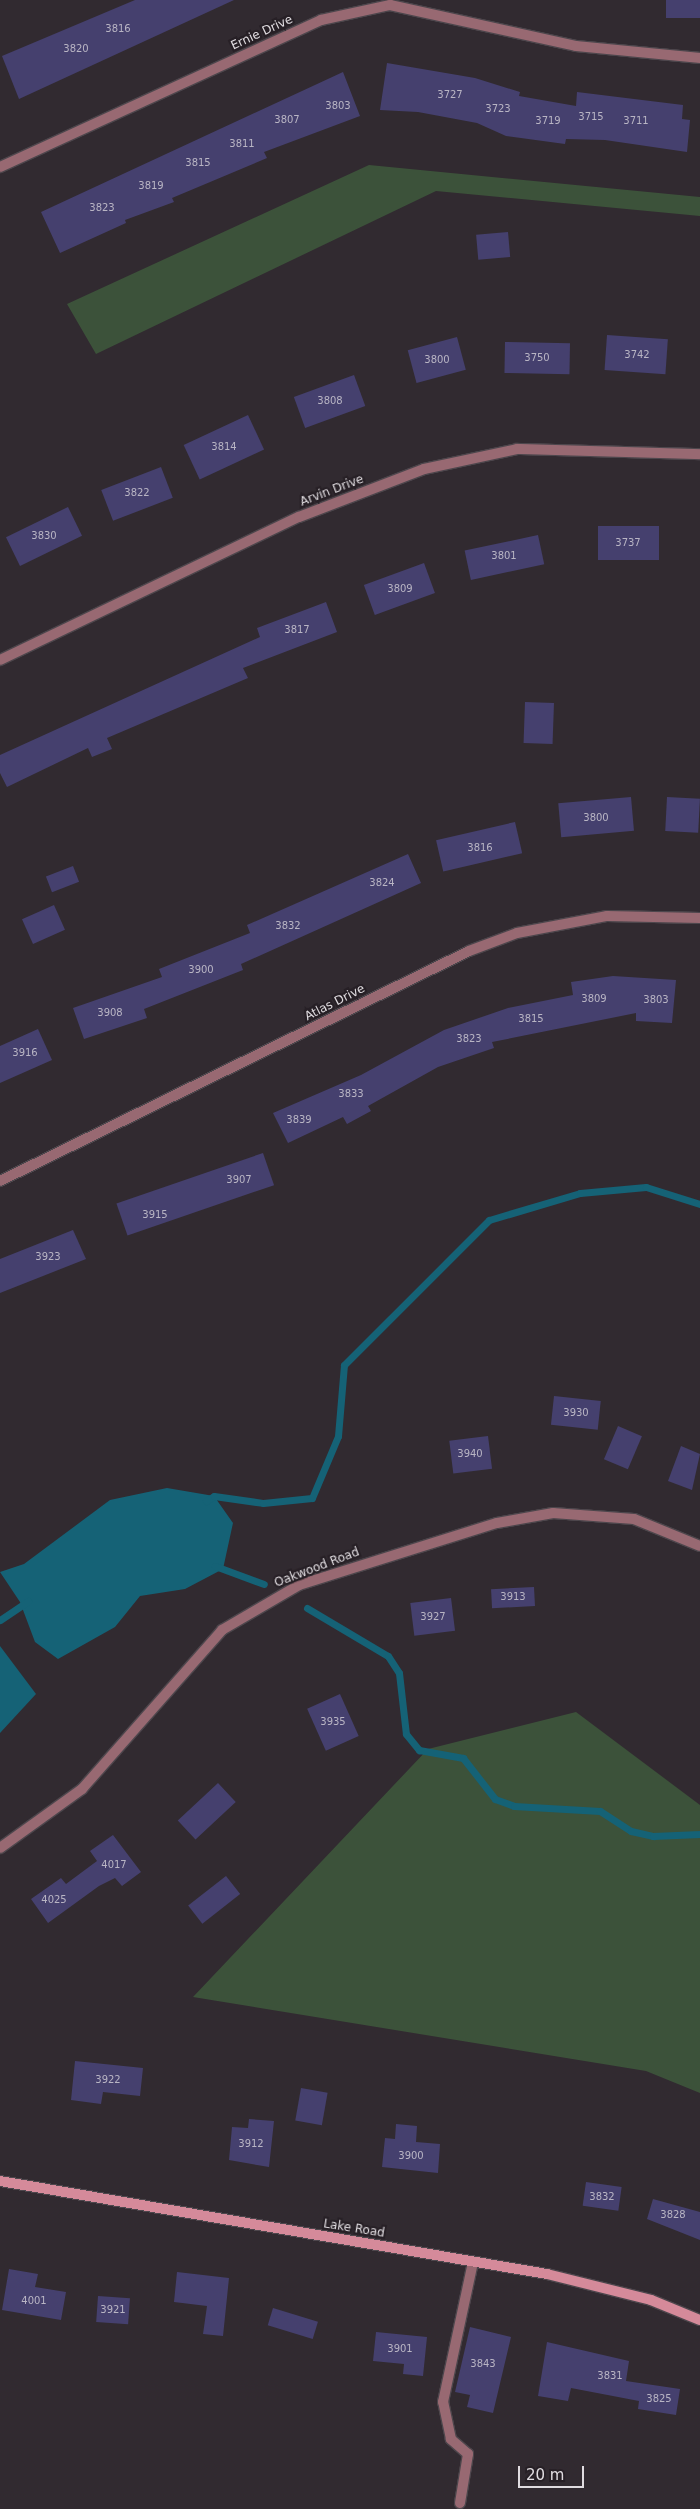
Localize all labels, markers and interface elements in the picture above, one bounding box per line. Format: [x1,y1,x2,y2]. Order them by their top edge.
street label: Ernie Drive [229,12,295,54]
house number: 3816 [105,23,131,35]
house number: 3820 [63,43,89,55]
house number: 3727 [437,89,463,101]
house number: 3803 [325,100,351,112]
house number: 3723 [485,103,511,115]
house number: 3715 [578,111,604,123]
house number: 3807 [274,114,300,126]
house number: 3719 [535,115,561,127]
house number: 3711 [623,115,649,127]
house number: 3811 [229,138,255,150]
house number: 3815 [185,157,211,169]
house number: 3819 [138,180,164,192]
house number: 3823 [89,202,115,214]
house number: 3742 [624,349,650,361]
house number: 3750 [524,352,550,364]
house number: 3800 [424,354,450,366]
house number: 3808 [317,395,343,407]
house number: 3814 [211,441,237,453]
street label: Arvin Drive [298,472,366,510]
house number: 3822 [124,487,150,499]
house number: 3830 [31,530,57,542]
house number: 3737 [615,537,641,549]
house number: 3801 [491,550,517,562]
house number: 3809 [387,583,413,595]
house number: 3817 [284,624,310,636]
house number: 3800 [583,812,609,824]
house number: 3816 [467,842,493,854]
house number: 3824 [369,877,395,889]
house number: 3832 [275,920,301,932]
house number: 3900 [188,964,214,976]
street label: Atlas Drive [303,982,367,1024]
house number: 3809 [581,993,607,1005]
house number: 3803 [643,994,669,1006]
house number: 3908 [97,1007,123,1019]
house number: 3815 [518,1013,544,1025]
house number: 3823 [456,1033,482,1045]
house number: 3916 [12,1047,38,1059]
house number: 3833 [338,1088,364,1100]
house number: 3839 [286,1114,312,1126]
house number: 3907 [226,1174,252,1186]
house number: 3915 [142,1209,168,1221]
house number: 3923 [35,1251,61,1263]
house number: 3930 [563,1407,589,1419]
house number: 3940 [457,1448,483,1460]
street label: Oakwood Road [273,1545,361,1591]
house number: 3913 [500,1591,526,1603]
house number: 3927 [420,1611,446,1623]
house number: 3935 [320,1716,346,1728]
house number: 4017 [101,1859,127,1871]
house number: 4025 [41,1894,67,1906]
house number: 3922 [95,2074,121,2086]
house number: 3912 [238,2138,264,2150]
house number: 3900 [398,2150,424,2162]
house number: 3832 [589,2191,615,2203]
house number: 3828 [660,2209,686,2221]
street label: Lake Road [322,2217,386,2241]
house number: 4001 [21,2295,47,2307]
house number: 3921 [100,2304,126,2316]
house number: 3901 [387,2343,413,2355]
house number: 3843 [470,2358,496,2370]
house number: 3831 [597,2370,623,2382]
house number: 3825 [646,2393,672,2405]
scale bar [520,2456,586,2488]
text: 20 m [526,2466,564,2484]

